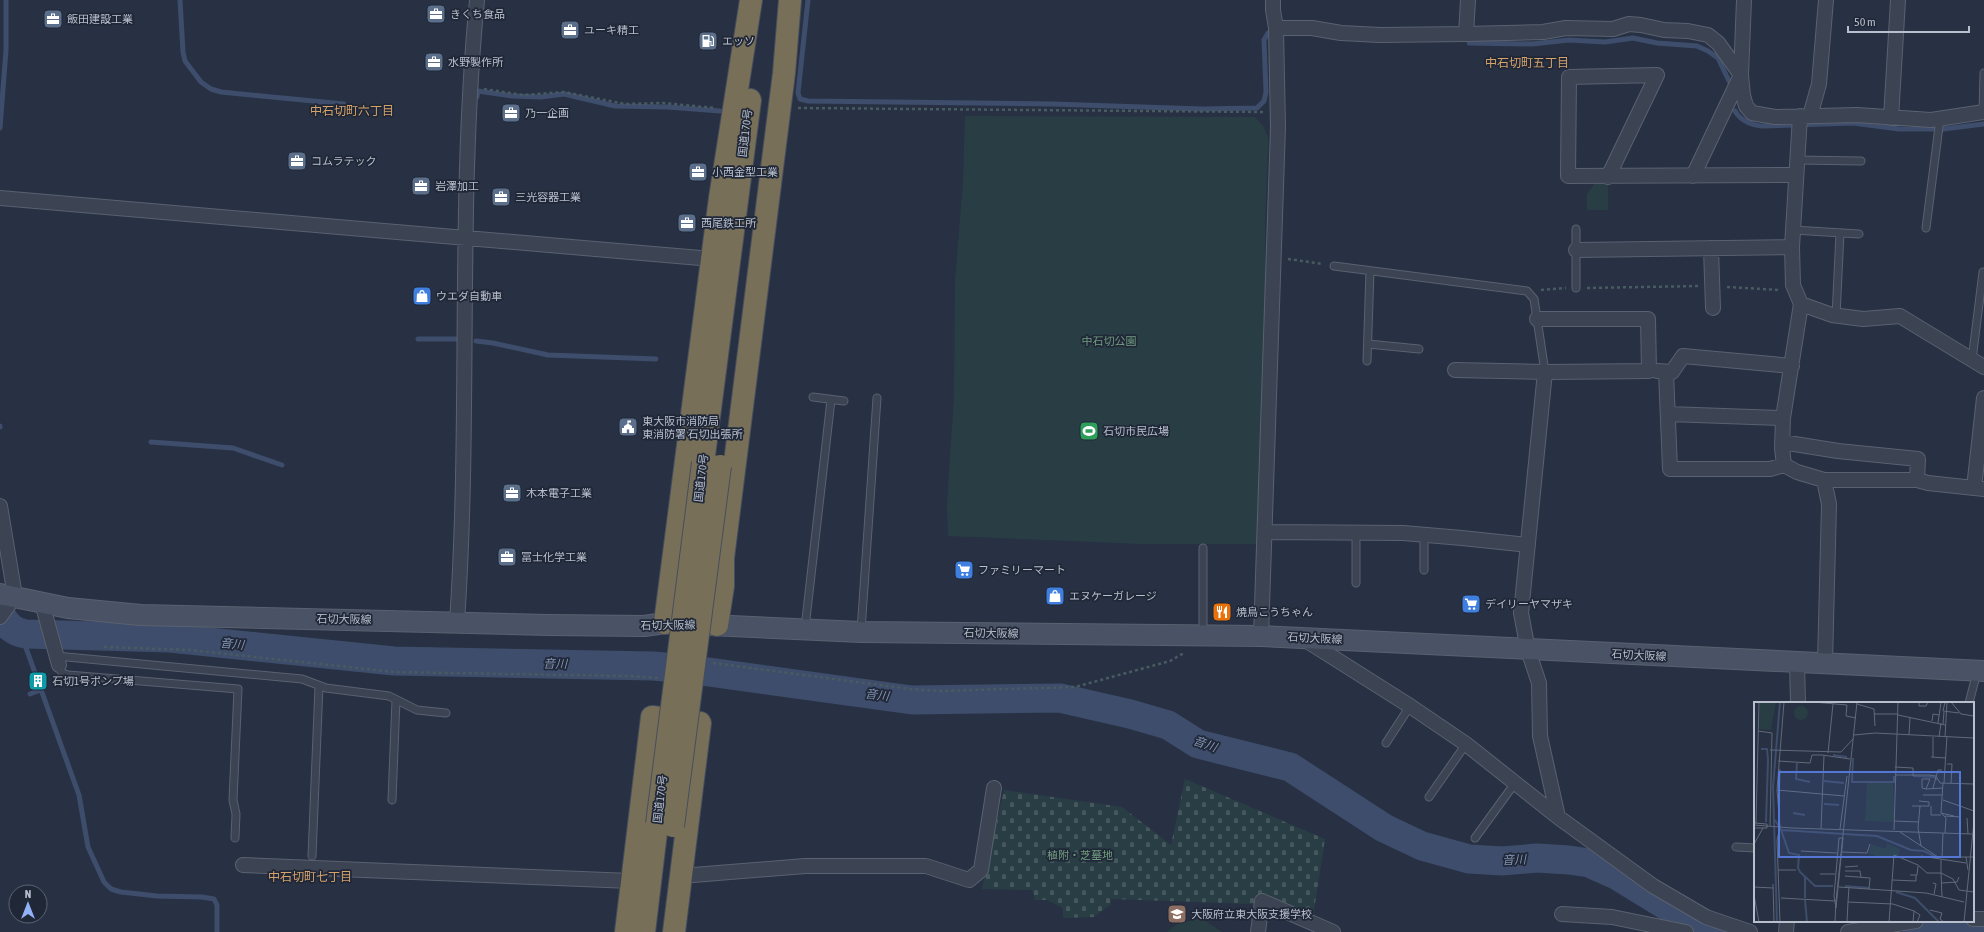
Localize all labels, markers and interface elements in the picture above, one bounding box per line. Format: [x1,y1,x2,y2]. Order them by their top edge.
office icon: きくち食品 [425,3,447,25]
office icon: 飯田建設工業 [42,8,64,30]
place label: きくち食品 [450,8,505,20]
scale bar [1848,8,1969,34]
place label: 飯田建設工業 [67,13,133,25]
text: 50 m [1854,15,1876,29]
office icon: ユーキ精工 [559,19,581,41]
place label: ユーキ精工 [584,24,639,36]
fuel station icon: エッソ [697,30,719,52]
place label: エッソ [722,35,755,47]
office icon: 水野製作所 [423,51,445,73]
place label: 水野製作所 [448,56,504,68]
district label: 中石切町五丁目 [1485,56,1569,70]
office icon: 乃一企画 [500,102,522,124]
district label: 中石切町六丁目 [310,104,394,118]
place label: 乃一企画 [525,107,569,119]
street label: 国道170号 [736,108,754,158]
office icon: コムラテック [286,150,308,172]
place label: コムラテック [311,155,376,167]
office icon: 小西金型工業 [687,161,709,183]
place label: 小西金型工業 [712,166,778,178]
office icon: 岩澤加工 [410,175,432,197]
place label: 岩澤加工 [435,180,479,192]
office icon: 三光容器工業 [490,186,512,208]
place label: 三光容器工業 [515,191,581,203]
office icon: 西尾鉄工所 [676,212,698,234]
place label: 西尾鉄工所 [701,217,757,229]
shop icon: ウエダ自動車 [411,285,433,307]
place label: ウエダ自動車 [436,290,502,302]
park label: 中石切公園 [1082,335,1137,347]
place label: 東大阪市消防局 東消防署 石切出張所 [642,415,744,440]
public building icon: 東大阪市消防局 東消防署 石切出張所 [617,416,639,438]
sports icon: 石切市民広場 [1078,420,1100,442]
place label: 石切市民広場 [1103,425,1169,437]
street label: 国道170号 [692,453,710,503]
office icon: 木本電子工業 [501,482,523,504]
place label: 木本電子工業 [526,487,592,499]
office icon: 冨士化学工業 [496,546,518,568]
place label: 冨士化学工業 [521,551,587,563]
supermarket icon: ファミリーマート [953,559,975,581]
place label: ファミリーマート [978,564,1066,576]
shop icon: エヌケーガレージ [1044,585,1066,607]
place label: エヌケーガレージ [1069,590,1157,602]
supermarket icon: デイリーヤマザキ [1460,593,1482,615]
place label: デイリーヤマザキ [1485,598,1573,610]
restaurant icon: 焼鳥こうちゃん [1211,601,1233,623]
place label: 焼鳥こうちゃん [1236,606,1313,618]
street label: 石切大阪線 [316,613,372,625]
street label: 石切大阪線 [640,619,696,631]
street label: 石切大阪線 [963,627,1019,639]
street label: 石切大阪線 [1287,631,1343,645]
water label: 音川 [219,636,247,652]
street label: 石切大阪線 [1611,648,1667,662]
water label: 音川 [543,657,569,671]
building icon: 石切1号ポンプ場 [27,670,49,692]
place label: 石切1号ポンプ場 [52,675,134,687]
water label: 音川 [864,687,892,704]
inset map [1754,702,1974,922]
water label: 音川 [1191,733,1221,755]
street label: 国道170号 [651,774,669,824]
park label: 植附・芝墓地 [1047,849,1113,861]
water label: 音川 [1502,852,1528,868]
district label: 中石切町七丁目 [268,870,352,884]
north arrow [8,884,48,924]
text: N [25,888,31,900]
school or university icon: 大阪府立東大阪支援学校 [1166,903,1188,925]
place label: 大阪府立東大阪支援学校 [1191,908,1312,920]

